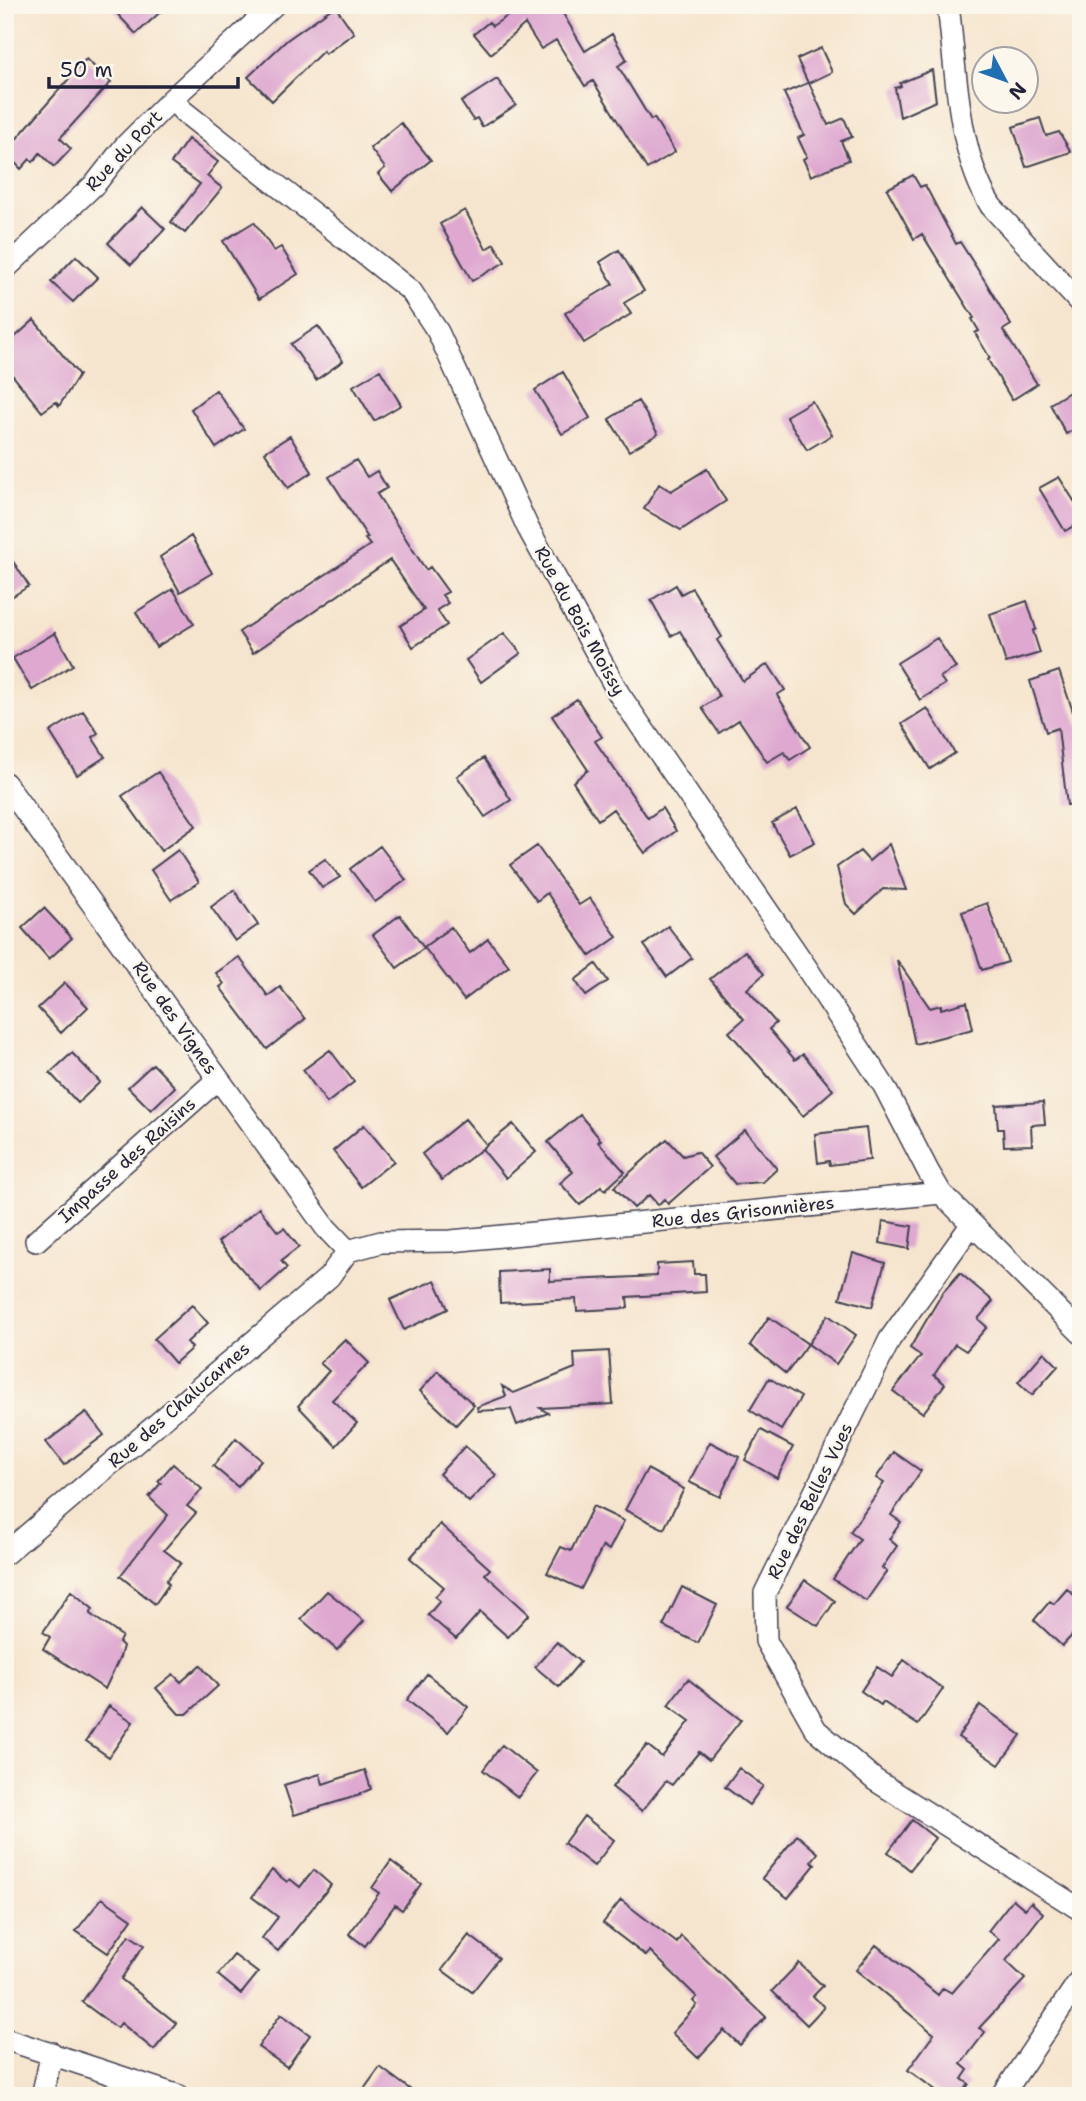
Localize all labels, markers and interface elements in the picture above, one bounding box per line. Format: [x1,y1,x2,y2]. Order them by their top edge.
scale bar [49,46,238,90]
north arrow [970,46,1040,116]
text: 50 m [60,56,113,84]
text: N [1003,77,1032,105]
street label: Rue du Port [80,105,168,197]
street label: Rue du Bois Moissy [529,542,631,700]
street label: Rue des Vignes [127,957,223,1079]
street label: Impasse des Raisins [53,1092,201,1228]
street label: Rue des Grisonnières [651,1190,835,1234]
street label: Rue des Chalucarnes [103,1337,255,1473]
street label: Rue des Belles Vues [762,1419,858,1583]

